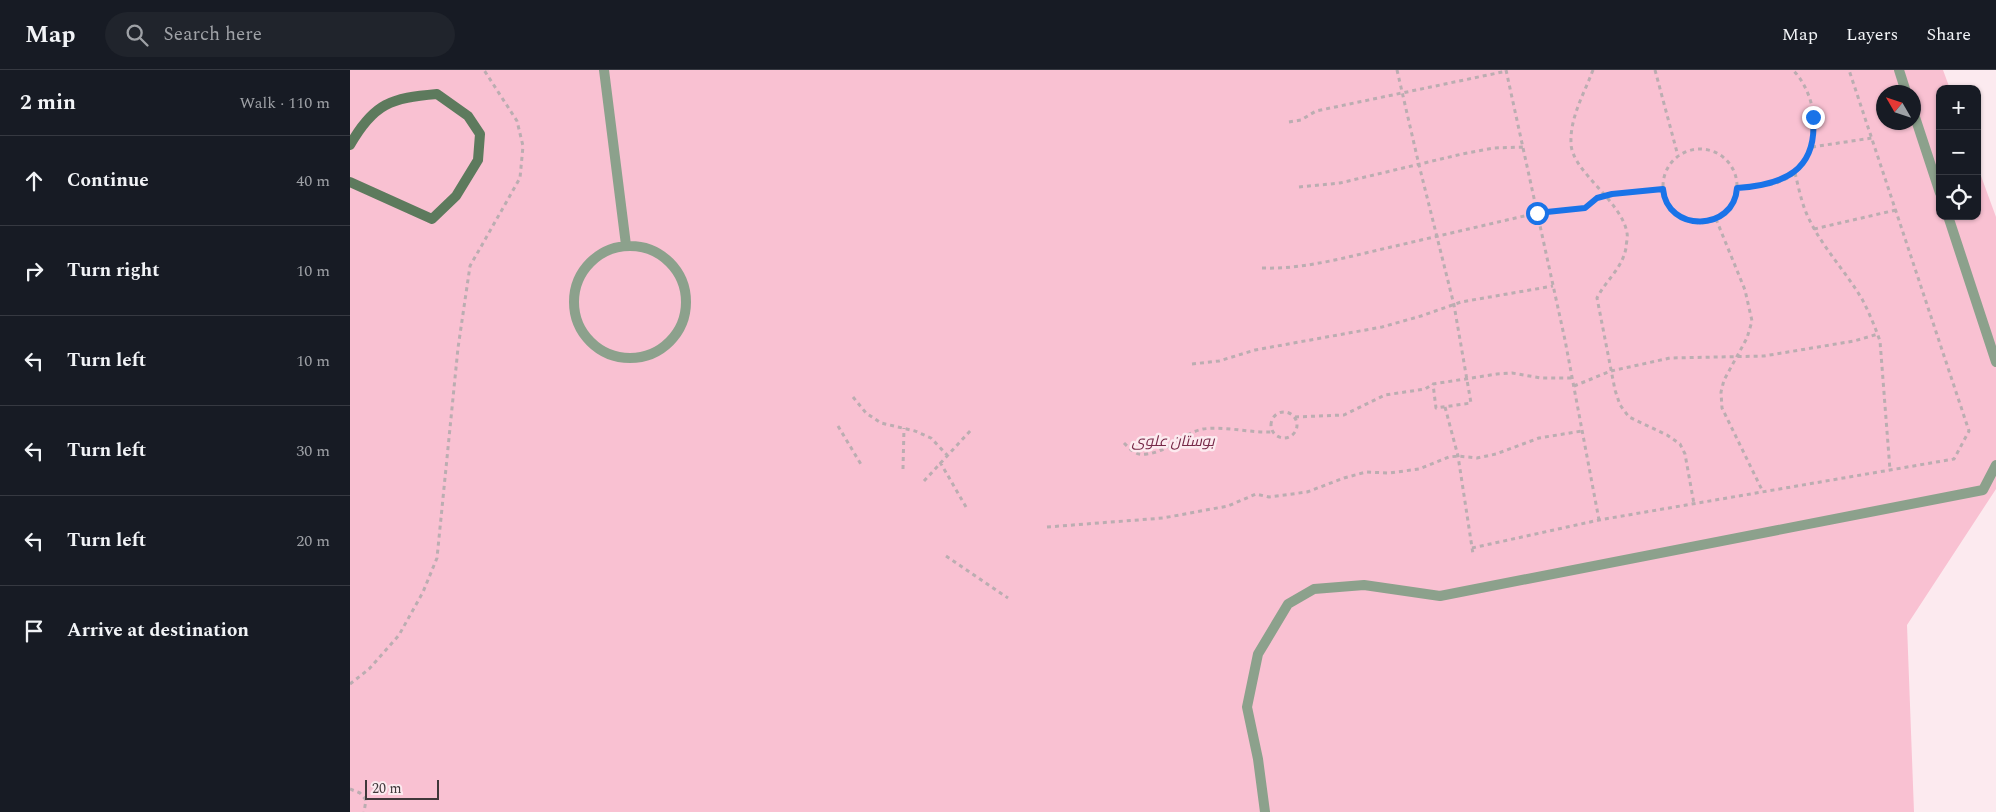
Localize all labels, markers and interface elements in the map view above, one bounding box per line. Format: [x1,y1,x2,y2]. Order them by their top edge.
search box [105,12,455,57]
text: Map [25,17,75,53]
text: Search here [163,20,262,49]
icon: search [123,21,151,49]
text: Map [1782,21,1818,48]
text: Layers [1846,21,1898,48]
text: Share [1926,21,1971,48]
north arrow [1876,85,1921,130]
map controls [1936,85,1981,220]
button: + [1936,85,1981,130]
text: 2 min [20,87,76,119]
text: Walk · 110 m [239,91,330,115]
route end [1802,106,1825,129]
button: − [1936,130,1981,175]
text: Continue [67,166,149,195]
icon: ahead [20,167,48,195]
text: 40 m [296,169,330,193]
button: locate [1936,175,1981,220]
route start [1526,202,1549,225]
text: Turn right [67,256,160,285]
icon: right [20,257,48,285]
text: 10 m [296,259,330,283]
text: Turn left [67,346,146,375]
icon: left [20,347,48,375]
text: 10 m [296,349,330,373]
park label: بوستان علوی [1131,430,1216,453]
text: Turn left [67,436,146,465]
icon: left [20,437,48,465]
text: 30 m [296,439,330,463]
text: Turn left [67,526,146,555]
icon: left [20,527,48,555]
text: 20 m [296,529,330,553]
text: Arrive at destination [67,616,249,645]
icon: arrive [20,617,48,645]
scale bar [365,777,439,800]
text: 20 m [372,778,402,799]

